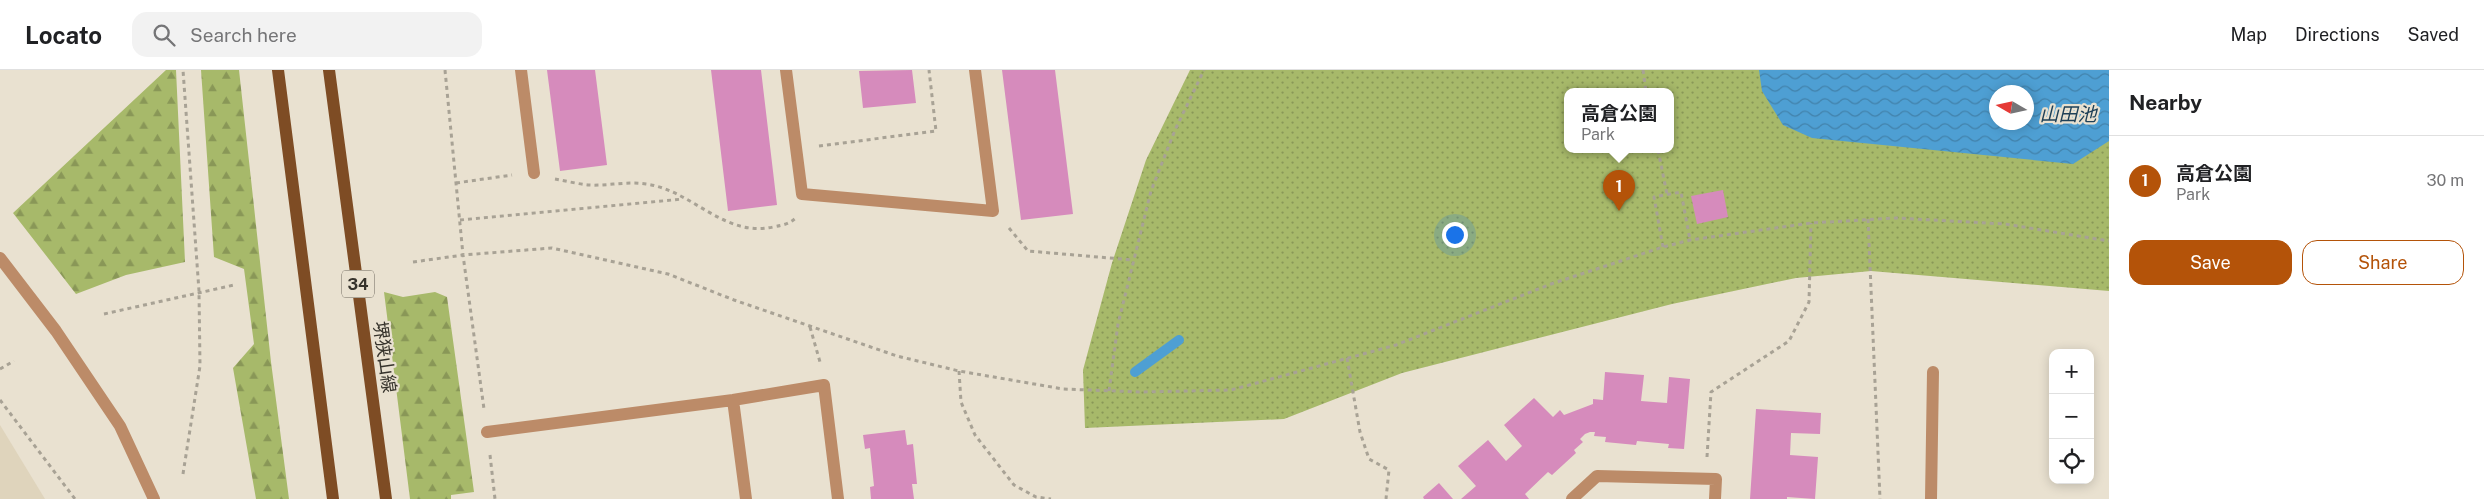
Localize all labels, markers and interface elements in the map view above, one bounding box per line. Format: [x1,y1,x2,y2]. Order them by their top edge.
search box [132,12,482,57]
text: Locato [25,21,102,49]
icon: search [150,21,178,49]
text: Search here [190,24,297,46]
text: Map [2230,24,2267,45]
text: Directions [2295,24,2380,45]
text: Saved [2408,24,2459,45]
north arrow [1989,85,2034,130]
popup [1564,88,1674,153]
text: Nearby [2129,90,2202,115]
text: 高倉公園 [1581,102,1657,124]
water label: 山田池 [2039,103,2098,125]
text: Park [1581,125,1615,144]
text: 高倉公園 [2176,162,2252,184]
pin: 1 [1603,170,1635,211]
text: 1 [2142,171,2148,190]
text: 30 m [2427,171,2464,190]
text: Park [2176,185,2210,204]
your location [1442,222,1468,248]
button: Save [2129,240,2292,285]
button: Share [2302,240,2464,285]
road number: 34 [342,270,374,298]
street label: 堺狭山線 [370,320,400,394]
map controls [2049,349,2094,484]
button: + [2049,349,2094,394]
button: − [2049,394,2094,439]
button: locate [2049,439,2094,484]

